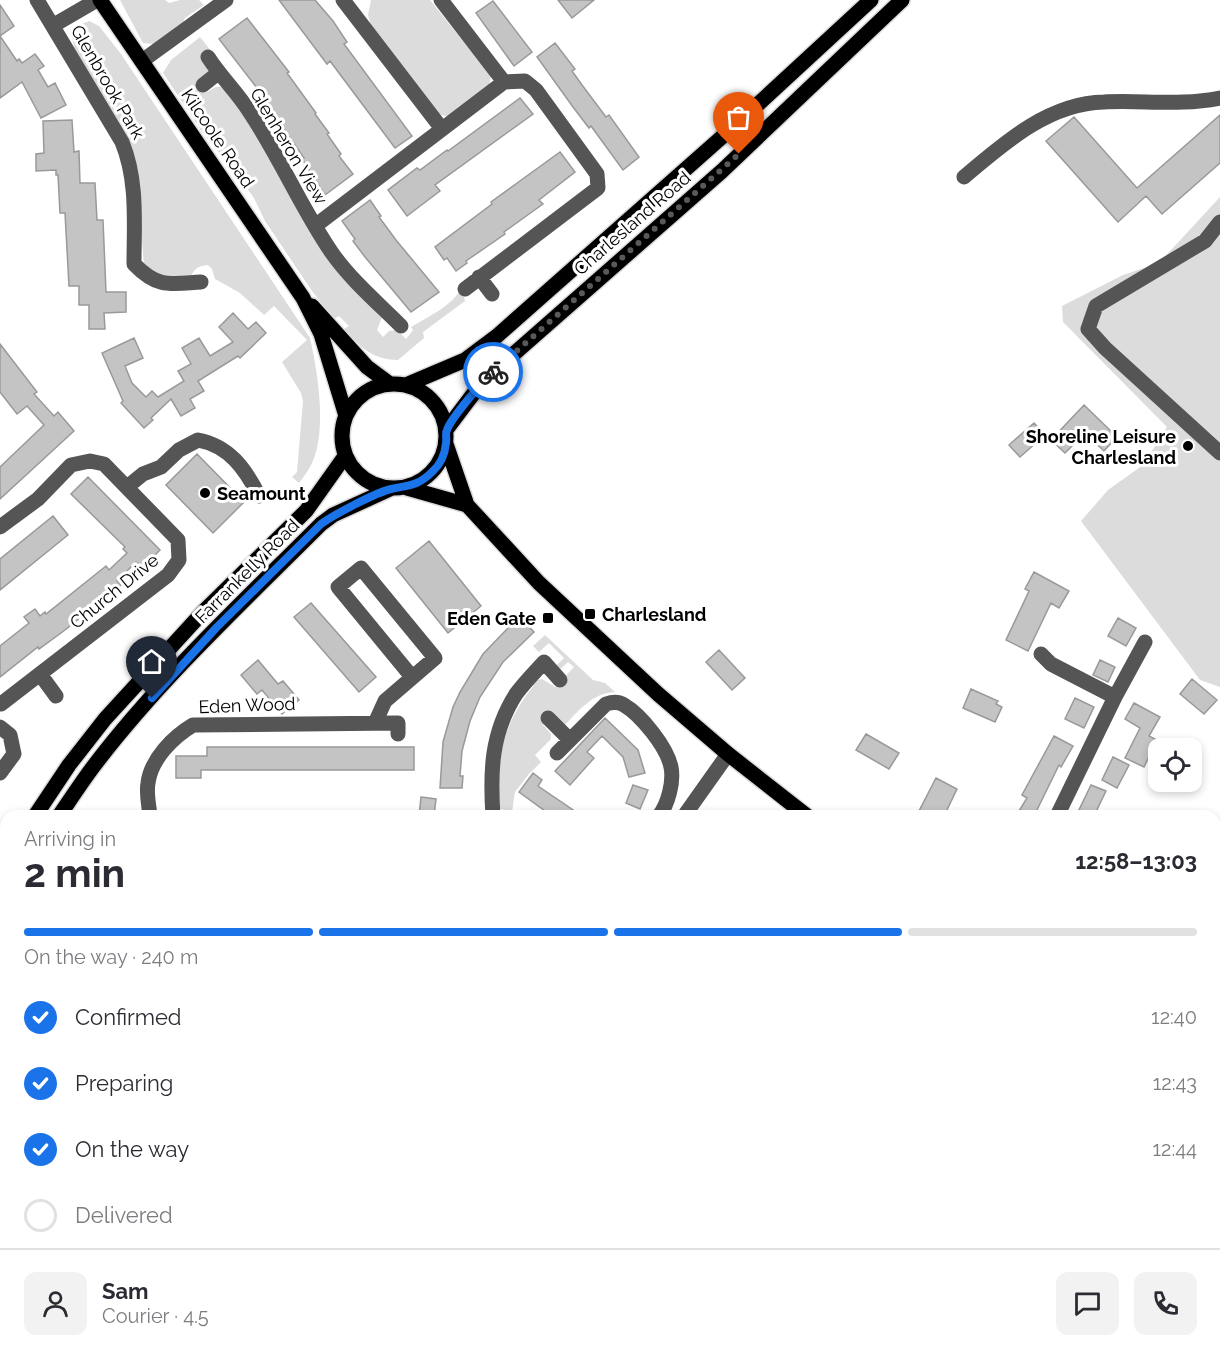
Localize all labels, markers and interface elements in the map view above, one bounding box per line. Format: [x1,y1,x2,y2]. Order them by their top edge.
street label: Glenbrook Park [67,21,149,143]
street label: Glenheron View [246,84,332,208]
street label: Kilcoole Road [177,85,259,191]
pin [713,92,764,154]
icon: bag [722,101,755,134]
street label: Charlesland Road [570,167,694,279]
courier [463,342,523,402]
icon: bike [477,356,510,389]
place label: Shoreline Leisure Charlesland [1026,426,1176,468]
marker: Shoreline Leisure Charlesland [1181,439,1195,453]
place label: Seamount [217,483,306,504]
marker: Seamount [198,486,212,500]
street label: Farrankelly Road [191,515,303,627]
street label: Church Drive [66,549,163,633]
place label: Charlesland [602,604,706,625]
marker: Charlesland [583,607,597,621]
place label: Eden Gate [447,608,536,629]
marker: Eden Gate [541,611,555,625]
pin [126,636,177,698]
icon: home [135,645,168,678]
street label: Eden Wood [198,693,296,717]
map controls [1148,738,1202,792]
button: locate [1148,738,1202,792]
text: Arriving in [24,827,116,851]
text: 12:58–13:03 [1075,848,1197,874]
text: 2 min [24,850,125,896]
text: On the way · 240 m [24,945,198,969]
icon: check [24,1001,57,1034]
text: Confirmed [75,1004,182,1030]
text: 12:40 [1151,1005,1197,1029]
icon: check [24,1067,57,1100]
text: Preparing [75,1070,173,1096]
text: 12:43 [1153,1071,1197,1095]
icon: check [24,1133,57,1166]
text: On the way [75,1136,189,1162]
text: 12:44 [1152,1137,1197,1161]
text: Delivered [75,1202,173,1228]
button: person [24,1272,87,1335]
button: chat [1056,1272,1119,1335]
button: phone [1134,1272,1197,1335]
text: Sam [102,1278,149,1304]
text: Courier · 4.5 [102,1304,209,1328]

